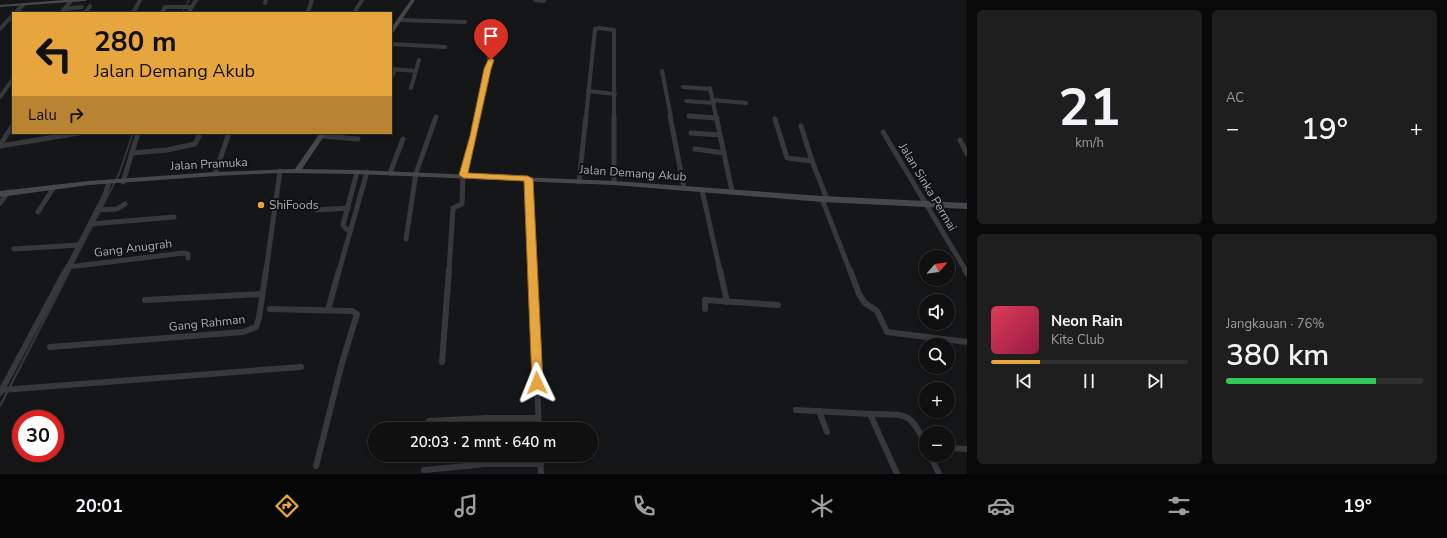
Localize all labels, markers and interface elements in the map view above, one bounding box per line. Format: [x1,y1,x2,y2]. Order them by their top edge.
pin [474,19,508,60]
text: 280 m [94,23,177,61]
icon: arrive [480,25,502,47]
icon: left [28,28,80,80]
text: Jalan Demang Akub [94,59,255,83]
text: 21 [1058,72,1121,143]
text: AC [1226,89,1244,107]
icon: right [65,104,87,126]
text: Lalu [28,105,57,125]
text: 19° [1301,109,1348,150]
text: − [1226,114,1239,144]
text: + [1410,114,1423,144]
text: km/h [1075,134,1104,152]
street label: Jalan Sinka Permai [895,139,961,234]
street label: Jalan Pramuka [169,154,248,174]
street label: Jalan Demang Akub [578,161,687,185]
place label: ShiFoods [269,197,319,213]
marker: ShiFoods [256,200,266,210]
street label: Gang Anugrah [93,235,173,261]
north arrow [919,250,955,286]
map controls [919,250,955,462]
button: sound [919,294,955,330]
street label: Gang Rahman [168,311,246,335]
text: Neon Rain [1051,311,1123,331]
text: Jangkauan · 76% [1226,315,1324,333]
text: Kite Club [1051,331,1104,349]
text: 380 km [1226,335,1329,376]
button: search [919,338,955,374]
position arrow [516,362,558,404]
icon: previous [1013,370,1035,392]
icon: pause [1078,370,1100,392]
icon: next [1144,370,1166,392]
button: + [919,382,955,418]
speed limit sign: 30 [12,410,64,462]
button: − [919,426,955,462]
text: 20:03 · 2 mnt · 640 m [410,432,556,452]
icon: directions [273,492,301,520]
icon: music [452,492,480,520]
icon: phone [630,492,658,520]
icon: climate [808,492,836,520]
icon: car [987,492,1015,520]
icon: filters [1165,492,1193,520]
text: 20:01 [75,494,123,518]
text: 19° [1343,494,1372,518]

